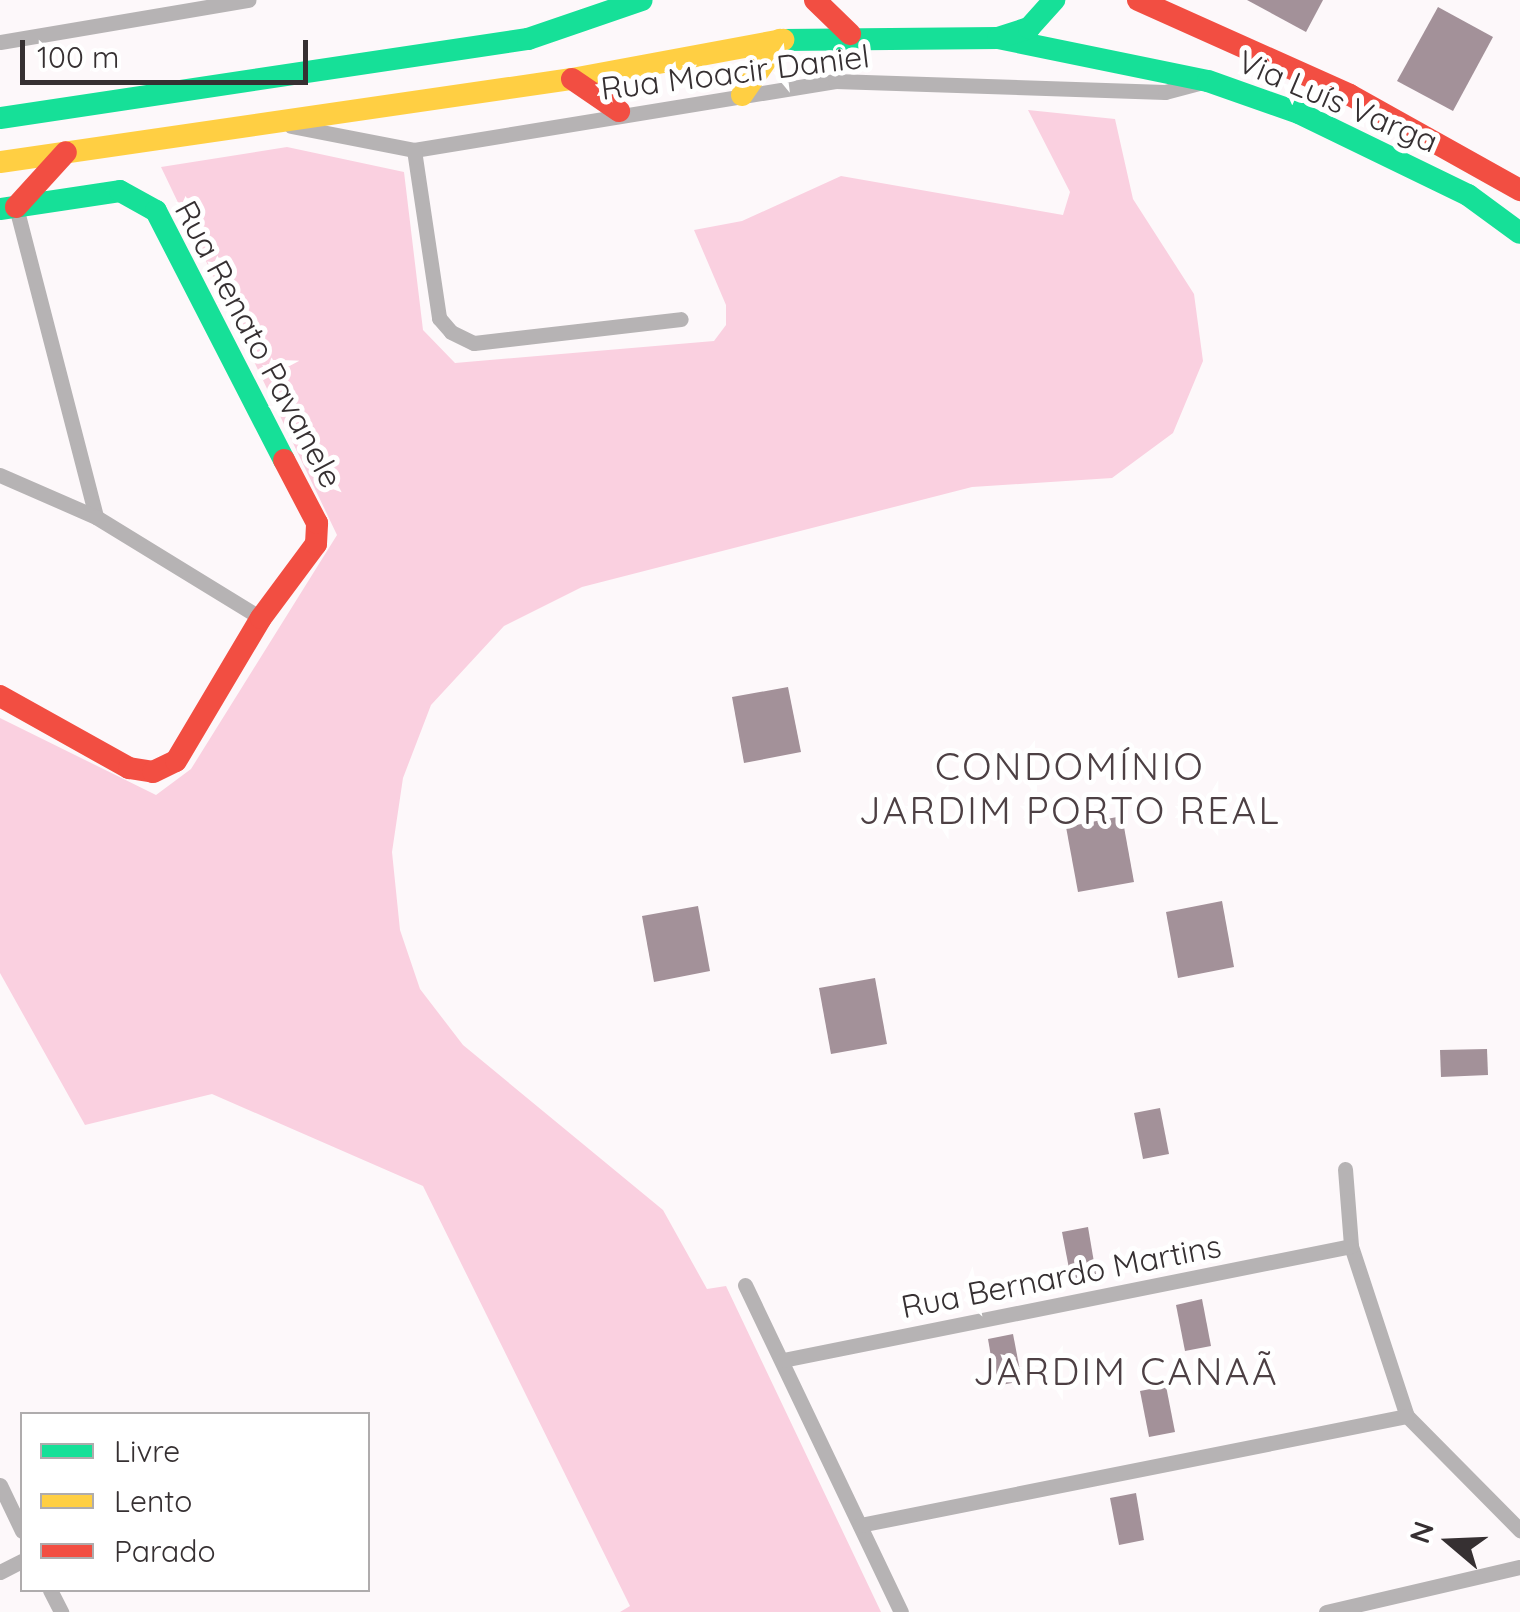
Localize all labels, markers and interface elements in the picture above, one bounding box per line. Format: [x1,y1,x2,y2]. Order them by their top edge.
scale bar [25,20,312,82]
street label: Rua Moacir Daniel [599,36,871,108]
text: 100 m [37,38,119,76]
street label: Via Luís Varga [1232,42,1444,160]
street label: Rua Renato Pavanele [167,194,351,494]
district label: CONDOMÍNIO JARDIM PORTO REAL [859,744,1281,834]
street label: Rua Bernardo Martins [898,1226,1224,1326]
district label: JARDIM CANAÃ [973,1349,1279,1395]
legend [20,1412,370,1592]
text: Livre [114,1432,180,1470]
text: Lento [114,1482,192,1520]
north arrow [1400,1492,1500,1592]
text: N [1401,1517,1441,1548]
text: Parado [114,1532,216,1570]

